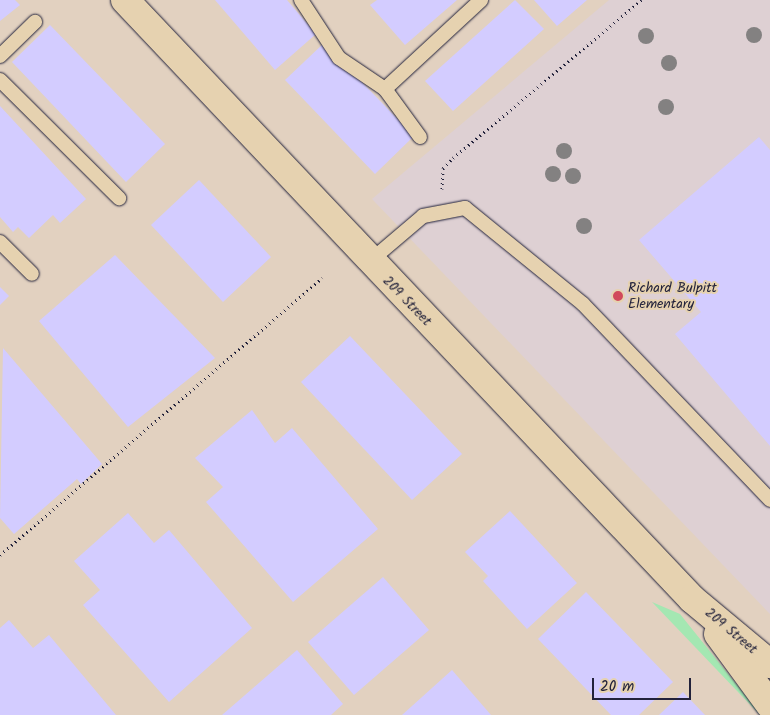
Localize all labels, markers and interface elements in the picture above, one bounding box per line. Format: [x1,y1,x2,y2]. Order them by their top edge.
street label: 209 Street [379,272,435,330]
place label: Richard Bulpitt Elementary [628,280,717,312]
marker: Richard Bulpitt Elementary [612,290,624,302]
street label: 209 Street [701,604,761,658]
scale bar [595,668,694,700]
text: 20 m [600,675,634,699]

